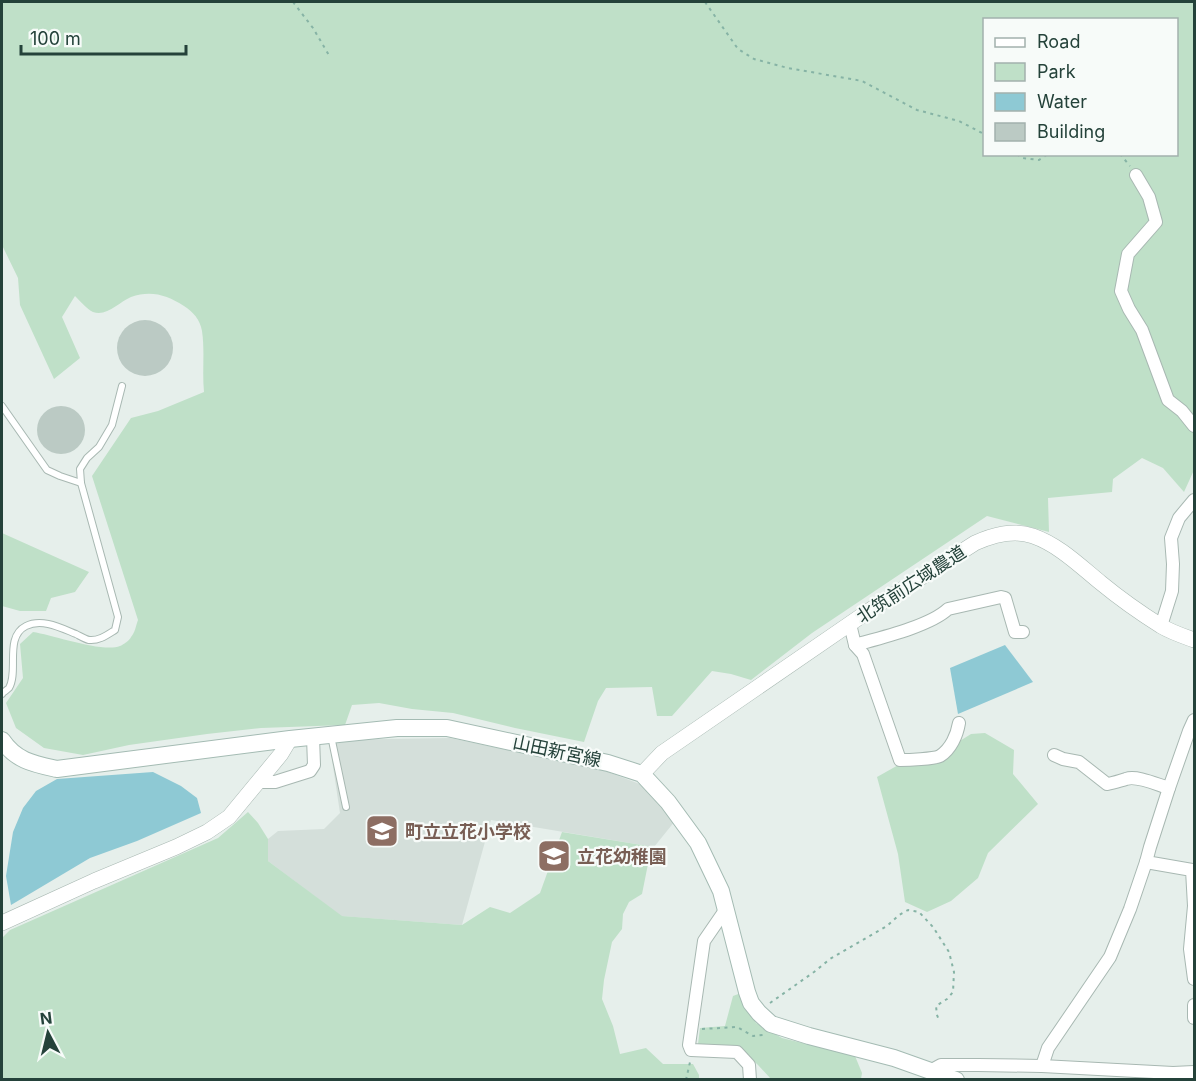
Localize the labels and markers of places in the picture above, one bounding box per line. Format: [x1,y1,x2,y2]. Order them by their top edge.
school or university icon: 町立立花小学校 [364,813,400,849]
place label: 町立立花小学校 [405,821,531,842]
school or university icon: 立花幼稚園 [536,838,572,874]
place label: 立花幼稚園 [577,846,667,867]

